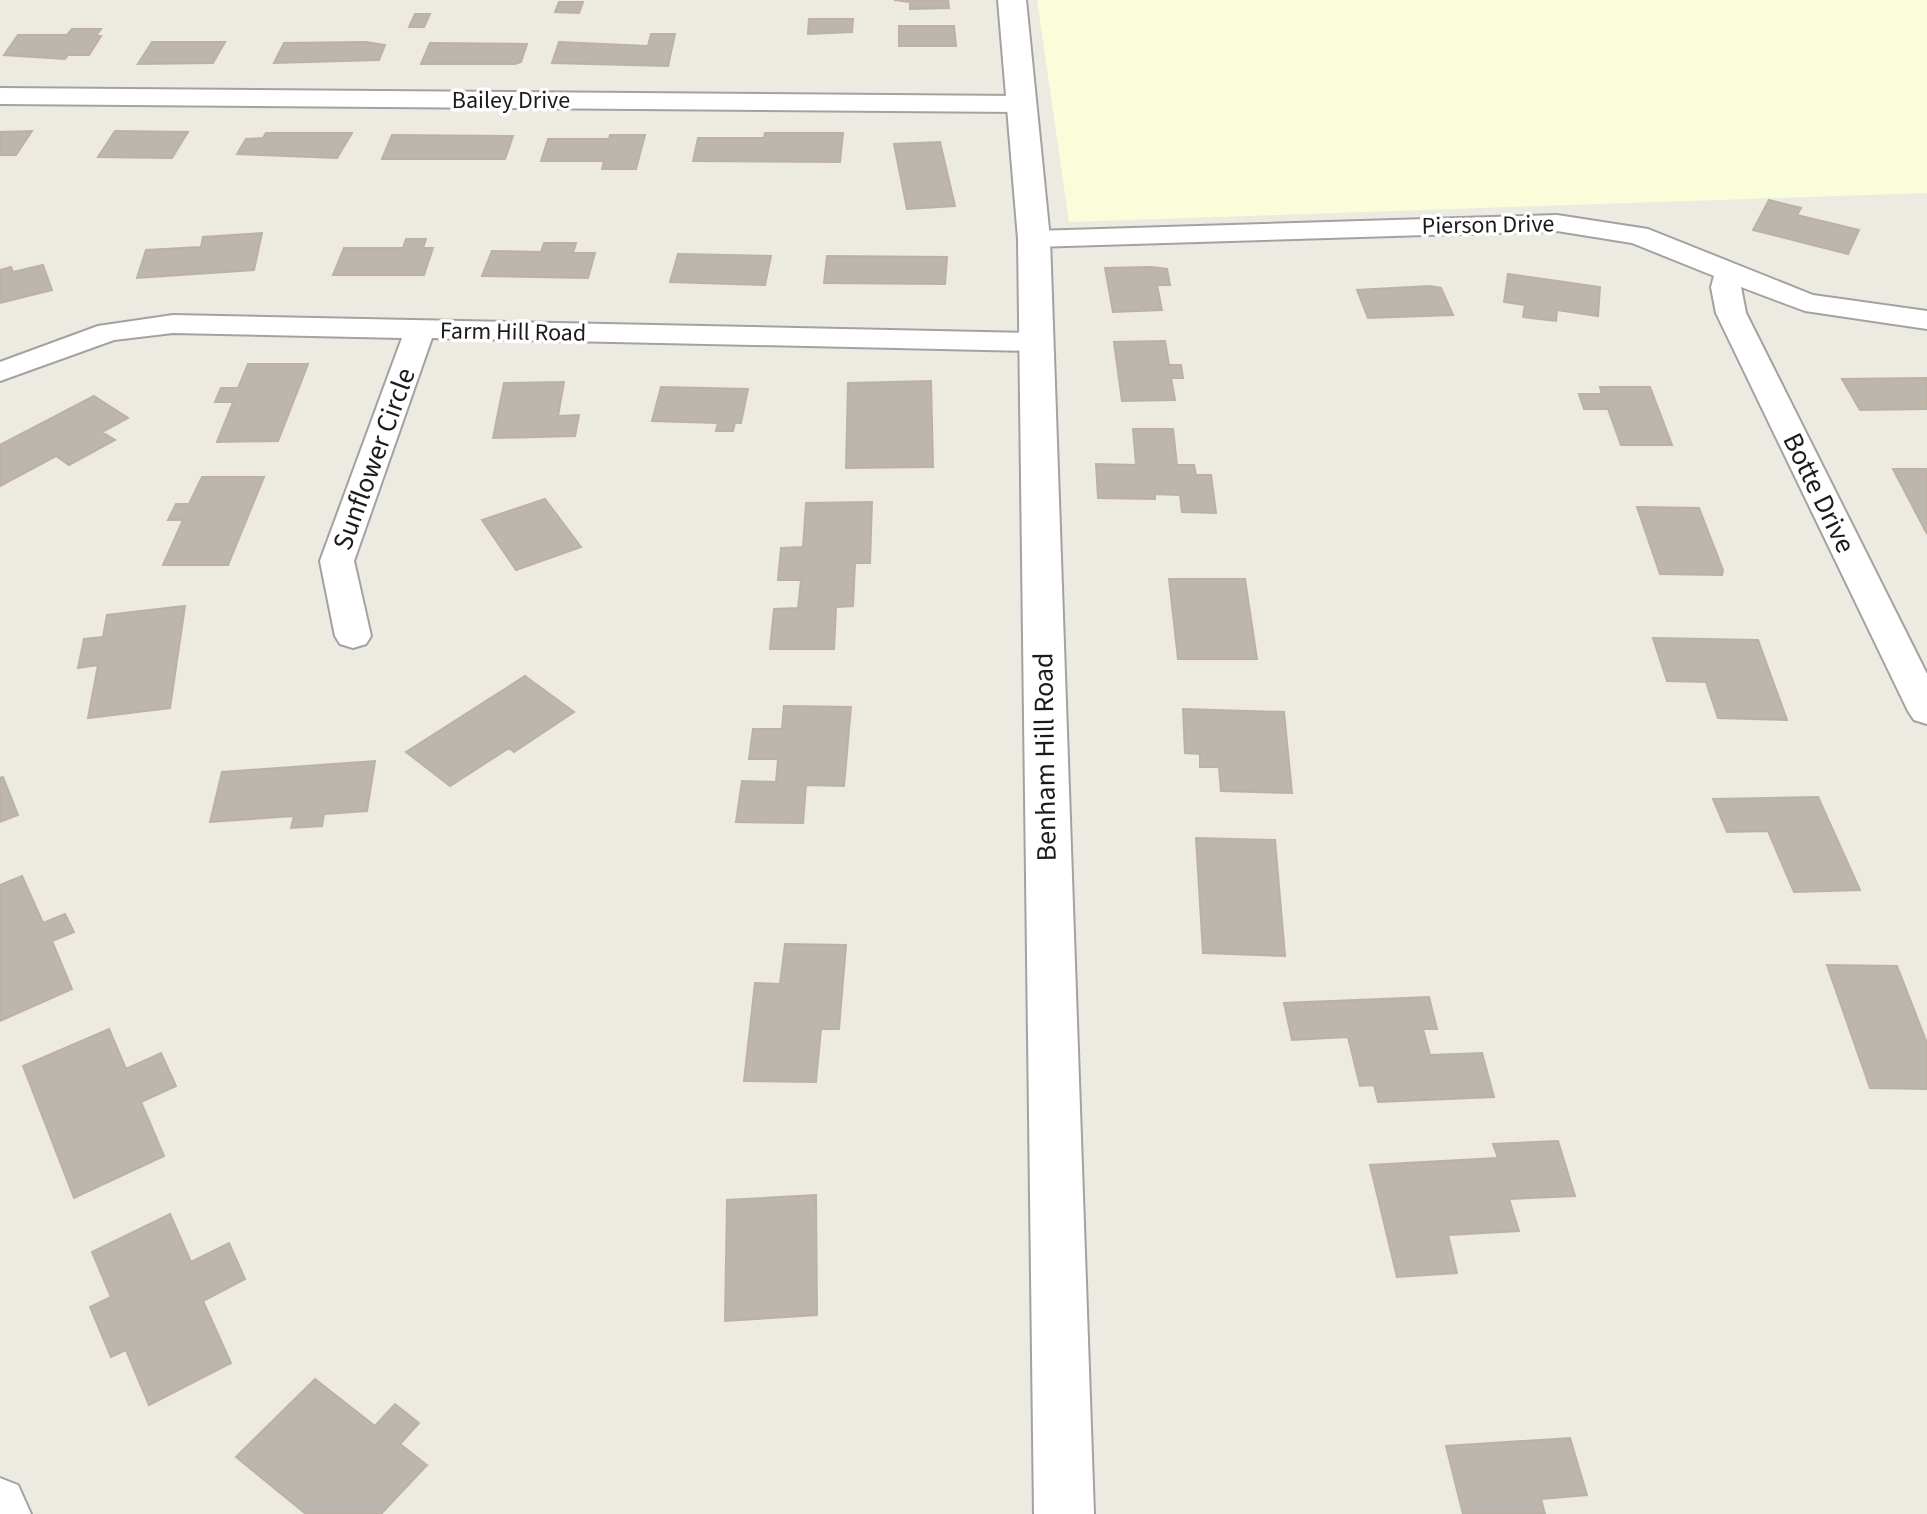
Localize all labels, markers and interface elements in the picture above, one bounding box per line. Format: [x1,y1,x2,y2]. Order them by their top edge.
street label: Bailey Drive [452,83,570,118]
street label: Pierson Drive [1421,206,1555,244]
street label: Farm Hill Road [440,313,586,351]
street label: Sunflower Circle [323,362,425,556]
street label: Botte Drive [1773,426,1865,560]
street label: Benham Hill Road [1023,652,1067,862]

